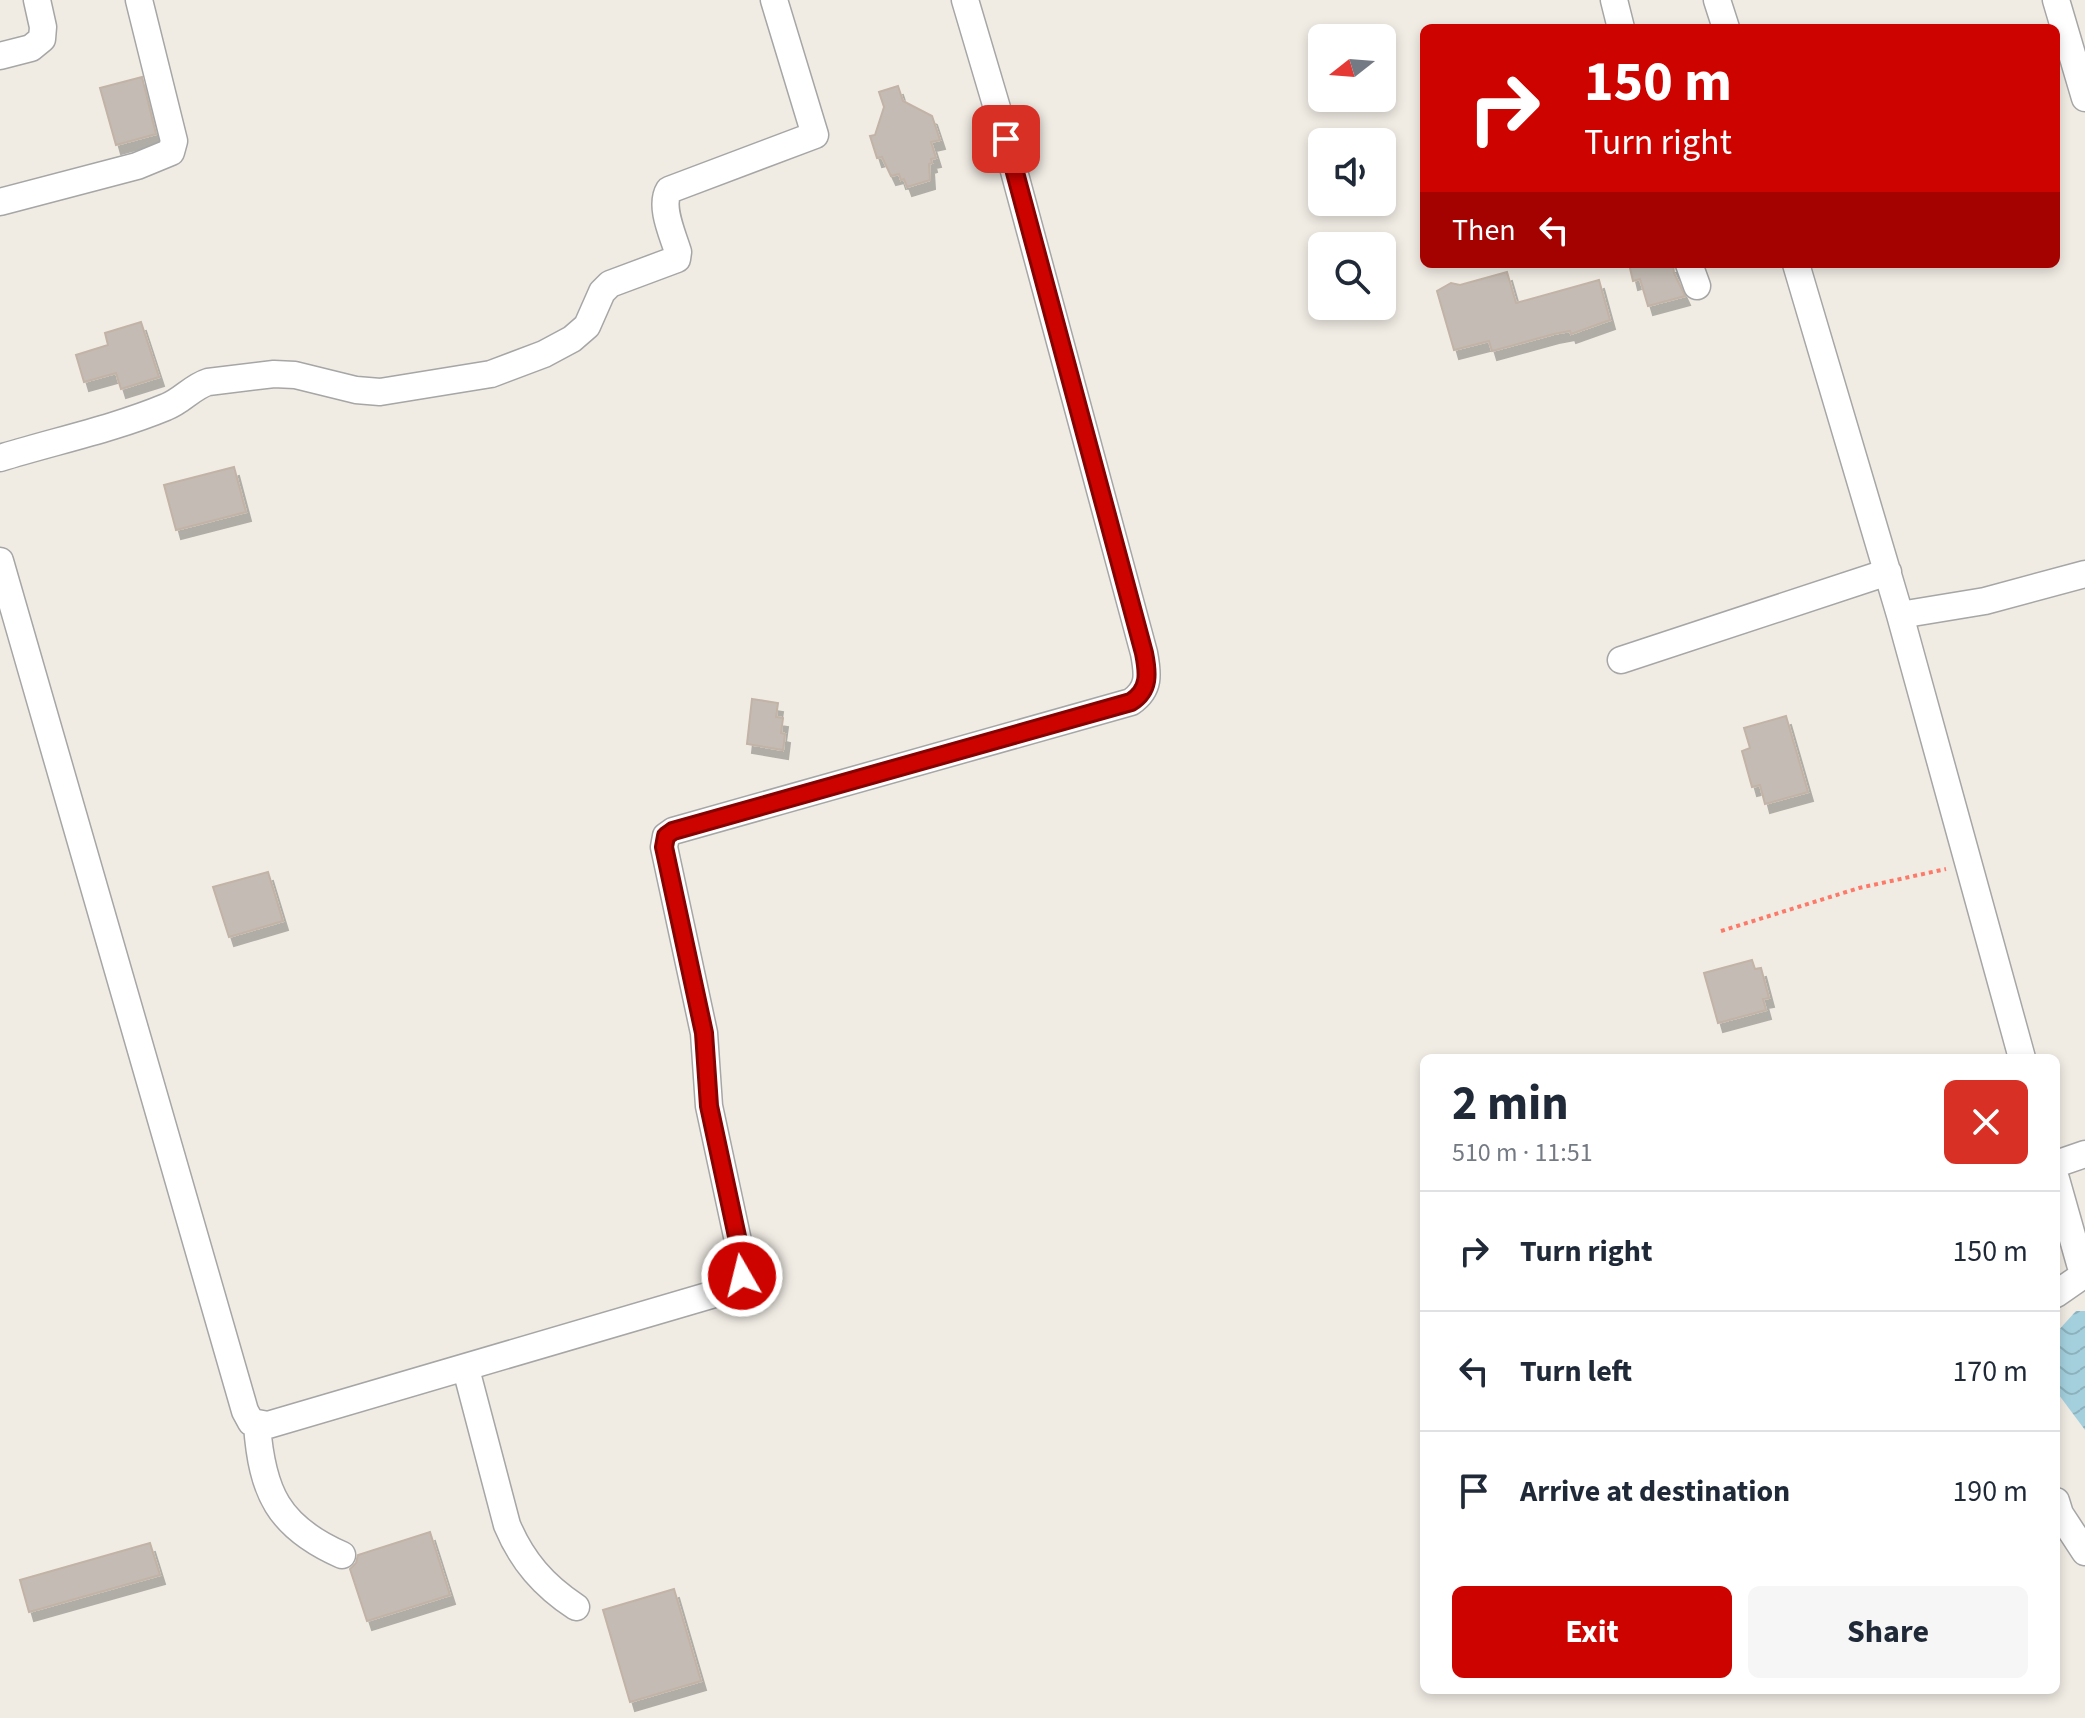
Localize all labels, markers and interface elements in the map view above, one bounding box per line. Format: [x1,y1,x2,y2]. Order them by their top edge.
north arrow [1308,24,1396,112]
map controls [1308,24,1396,320]
text: 150 m [1584,43,1732,122]
icon: right [1452,56,1556,160]
pin [972,105,1040,173]
icon: arrive [984,117,1028,161]
text: Turn right [1584,117,1732,168]
button: sound [1308,128,1396,216]
icon: left [1532,208,1576,252]
text: Then [1452,209,1516,252]
button: search [1308,232,1396,320]
text: 2 min [1452,1070,1569,1138]
button: close [1944,1080,2028,1164]
text: 510 m · 11:51 [1452,1134,1593,1171]
icon: right [1452,1229,1496,1273]
text: Turn right [1520,1230,1652,1273]
text: 150 m [1952,1230,2028,1273]
position arrow [700,1234,784,1318]
icon: left [1452,1349,1496,1393]
text: Turn left [1520,1350,1632,1393]
text: 170 m [1952,1350,2028,1393]
icon: arrive [1452,1469,1496,1513]
text: Arrive at destination [1520,1470,1790,1513]
text: 190 m [1952,1470,2028,1513]
button: Exit [1452,1586,1732,1678]
button: Share [1748,1586,2028,1678]

